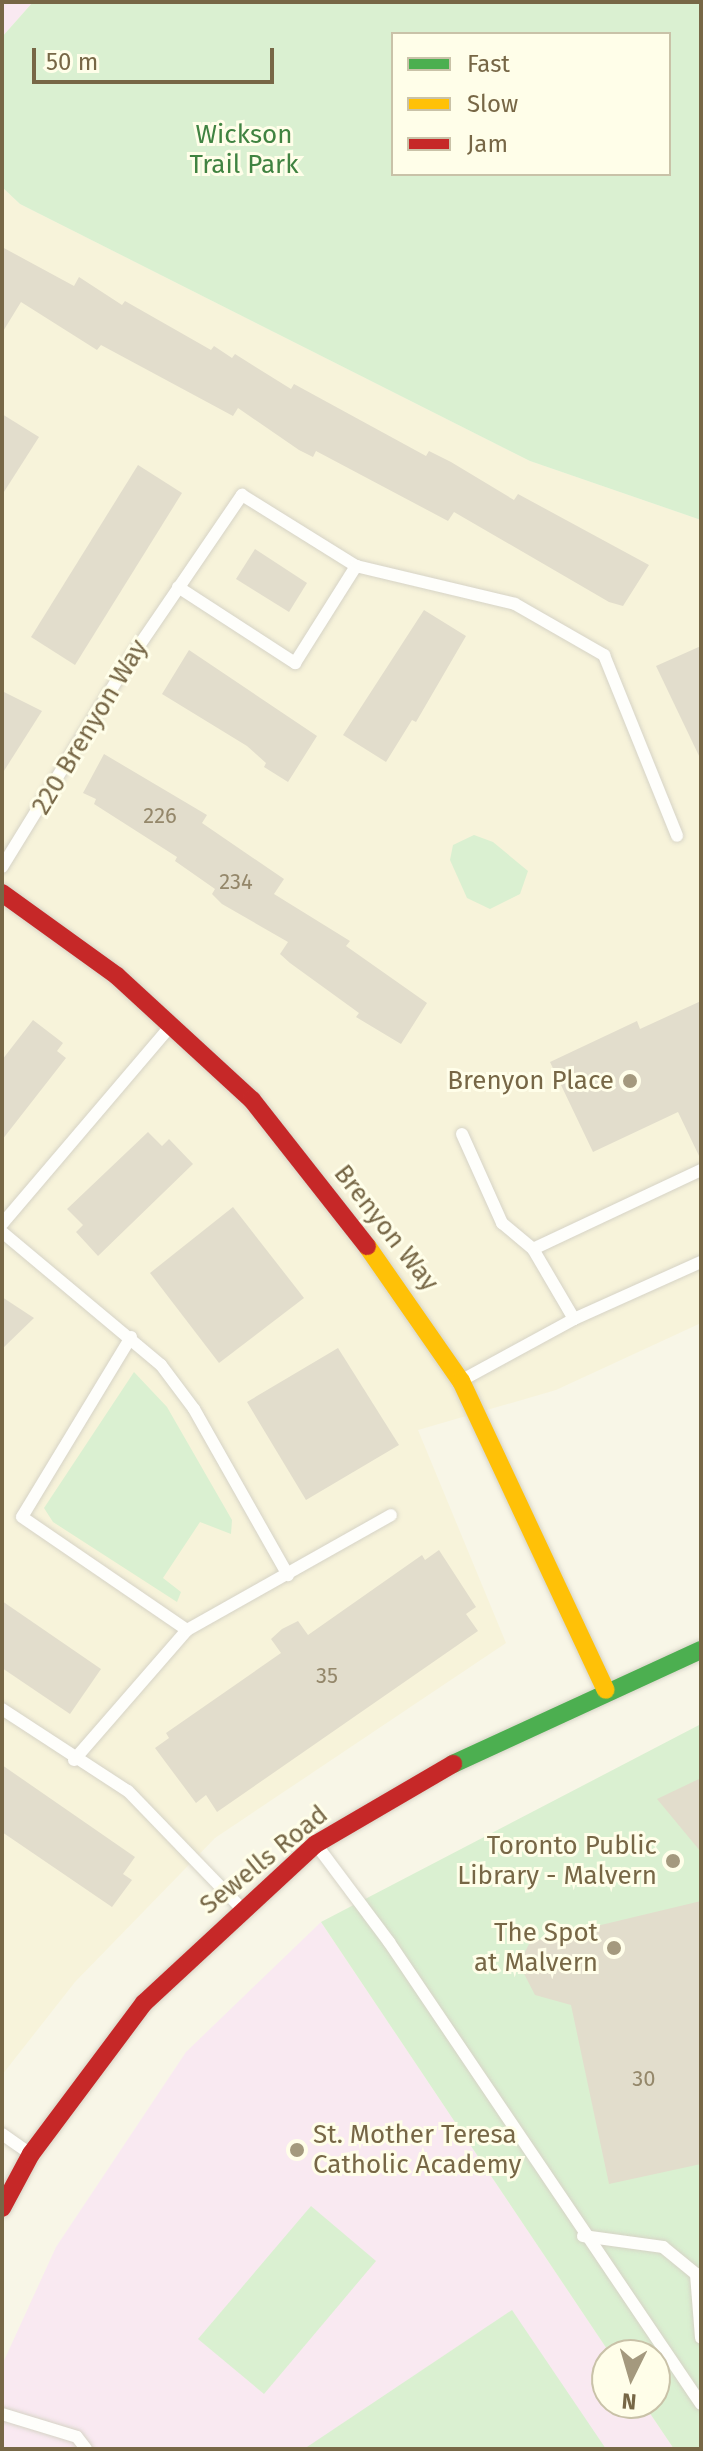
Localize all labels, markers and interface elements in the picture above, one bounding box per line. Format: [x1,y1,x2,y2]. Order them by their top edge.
scale bar [36,32,278,82]
legend [391,32,671,176]
text: 50 m [46,48,98,76]
text: Fast [467,50,510,78]
text: Slow [467,90,518,118]
park label: Wickson Trail Park [190,119,298,180]
text: Jam [467,130,508,158]
street label: 220 Brenyon Way [25,634,155,820]
house number: 226 [143,803,177,829]
house number: 234 [219,869,253,895]
place label: Brenyon Place [447,1065,614,1097]
marker: Brenyon Place [621,1072,639,1090]
street label: Brenyon Way [327,1159,445,1297]
house number: 35 [316,1663,338,1689]
street label: Sewells Road [194,1799,334,1921]
place label: Toronto Public Library - Malvern [457,1830,657,1892]
marker: Toronto Public Library - Malvern [664,1852,682,1870]
place label: The Spot at Malvern [474,1917,598,1978]
marker: The Spot at Malvern [605,1939,623,1957]
house number: 30 [632,2066,656,2092]
place label: St. Mother Teresa Catholic Academy [313,2119,521,2180]
marker: St. Mother Teresa Catholic Academy [288,2141,306,2159]
north arrow [591,2339,671,2419]
text: N [621,2387,637,2415]

